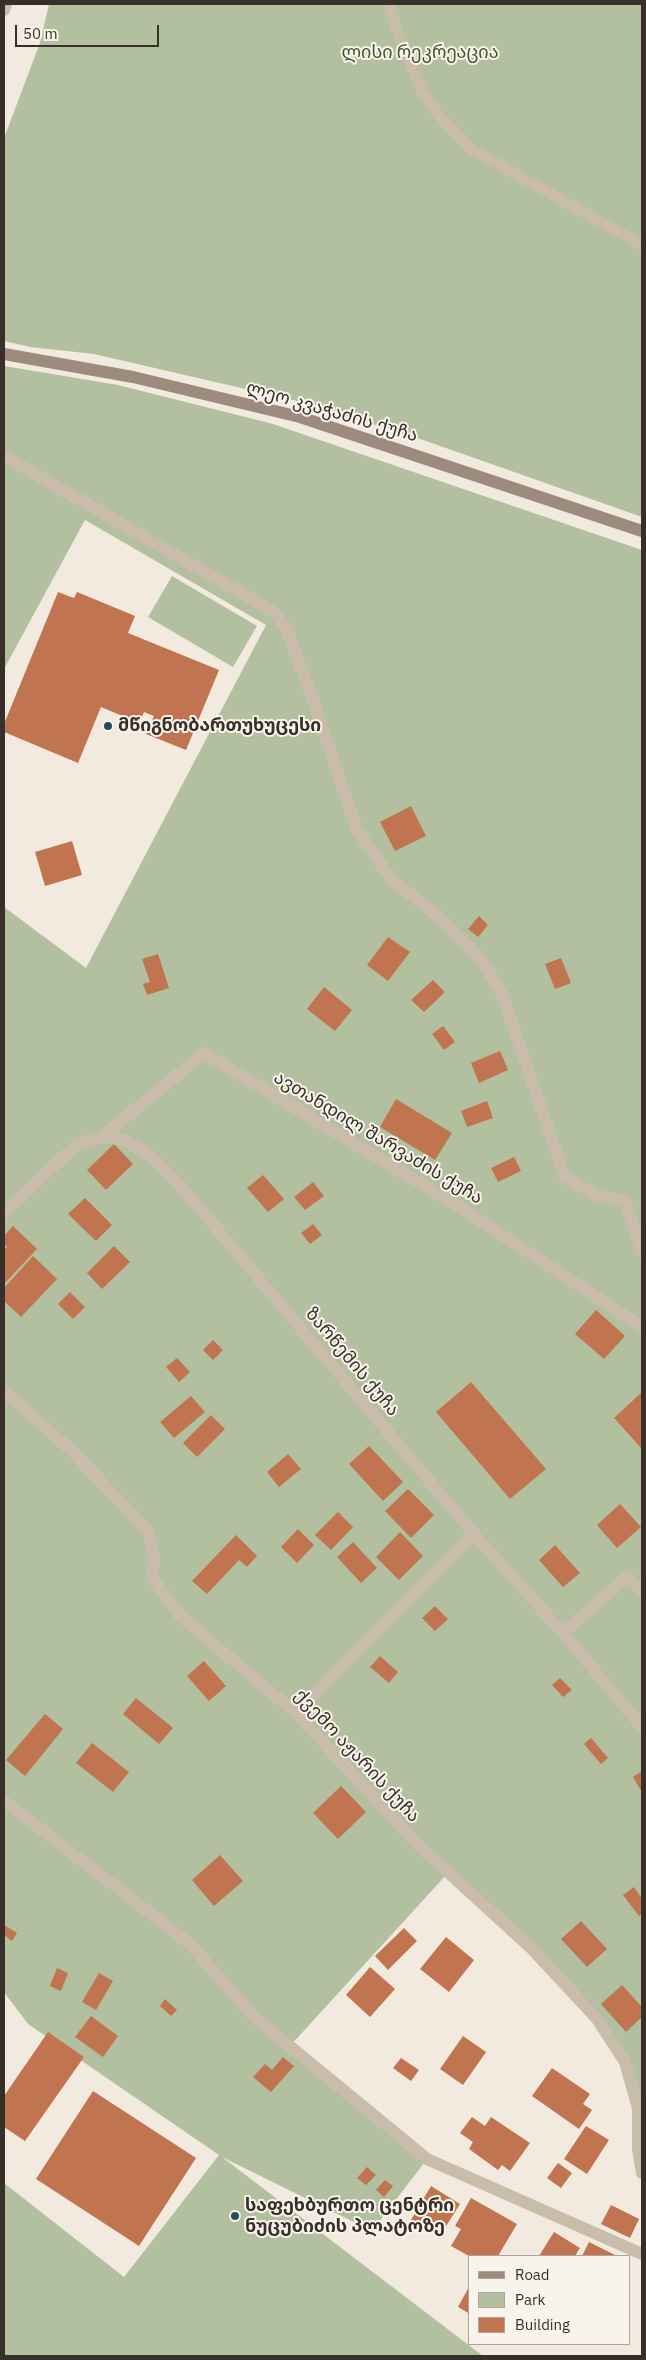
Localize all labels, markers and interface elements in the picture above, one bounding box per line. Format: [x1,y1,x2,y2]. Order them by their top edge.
scale bar [18,15,161,47]
text: 50 m [23,24,58,43]
park label: ლისი რეკრეაცია [341,42,499,64]
street label: ლეო კვაჭაძის ქუჩა [244,377,420,447]
place label: მწიგნობართუხუცესი [118,715,321,737]
marker: მწიგნობართუხუცესი [102,720,114,732]
street label: ავთანდილ შარვაძის ქუჩა [270,1067,486,1209]
street label: ზარწემის ქუჩა [300,1303,404,1421]
street label: ქვემო აჟარის ქუჩა [290,1685,424,1827]
place label: საფეხბურთო ცენტრი ნუცუბიძის პლატოზე [245,2195,454,2238]
marker: საფეხბურთო ცენტრი ნუცუბიძის პლატოზე [229,2210,241,2222]
legend [468,2255,631,2345]
text: Road [515,2265,550,2284]
text: Park [515,2290,545,2309]
text: Building [515,2315,570,2334]

